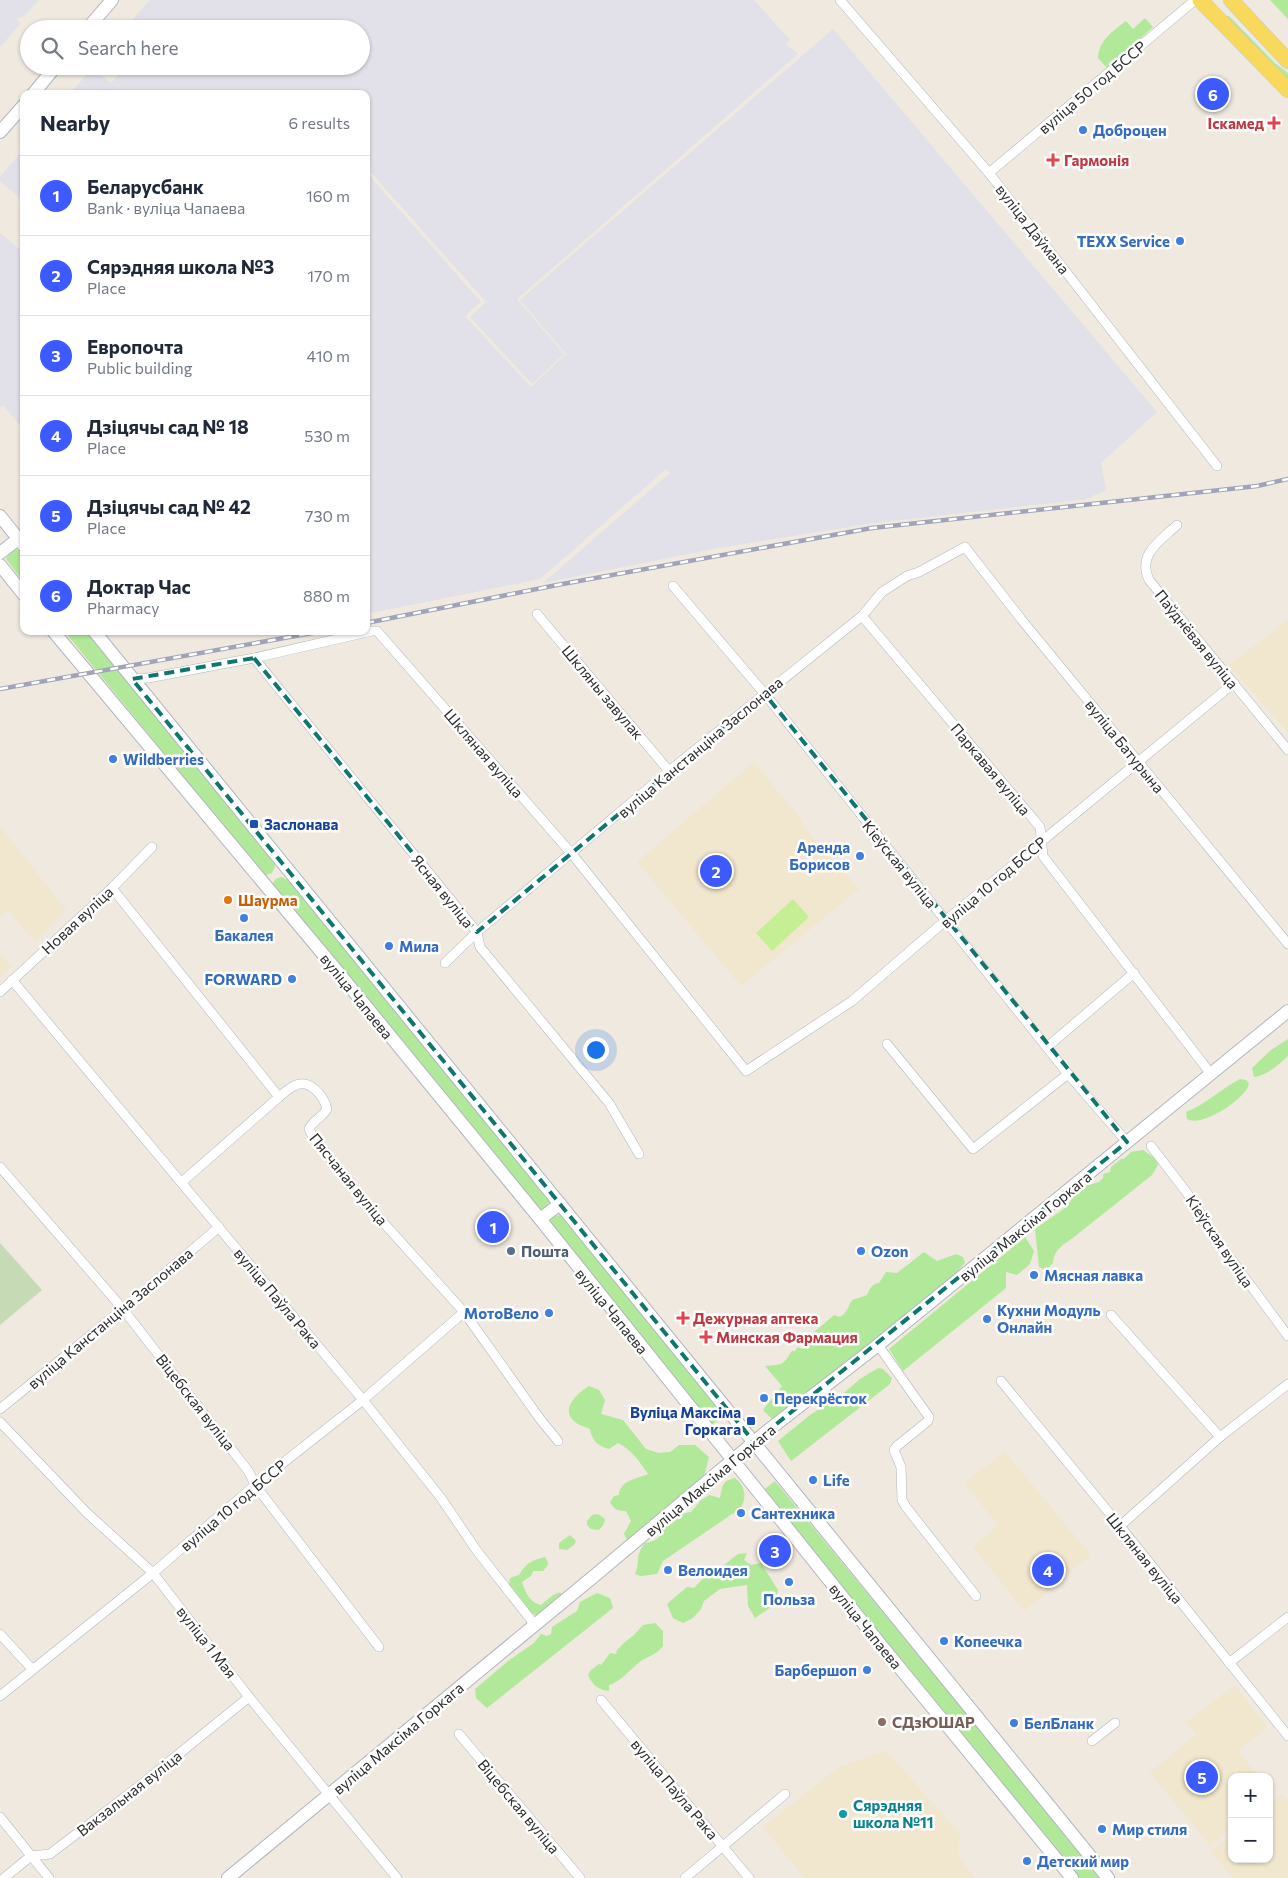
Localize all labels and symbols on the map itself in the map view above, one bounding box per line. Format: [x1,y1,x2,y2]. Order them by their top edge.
street label: вуліца 50 год БССР [1035,37,1149,137]
pin: 6 [1197,75,1229,113]
place label: Іскамед [1207,114,1265,132]
marker: Іскамед [1268,117,1280,129]
place label: Доброцен [1093,121,1167,139]
marker: Доброцен [1077,124,1089,136]
place label: Гармонія [1064,151,1129,169]
marker: Гармонія [1046,153,1060,167]
street label: вуліца Даўмана [992,181,1074,277]
place label: TEXX Service [1077,232,1170,250]
marker: TEXX Service [1174,235,1186,247]
street label: Паўднёвая вуліца [1152,586,1242,692]
street label: Шкляны завулак [558,641,648,743]
street label: вуліца Канстанціна Заслонава [614,673,786,821]
street label: вуліца Батурына [1082,696,1168,796]
street label: Шкляная вуліца [441,705,527,801]
street label: Паркавая вуліца [947,719,1035,819]
place label: Wildberries [123,750,204,768]
marker: Wildberries [107,753,119,765]
place label: Заслонава [264,815,339,833]
street label: Кіеўская вуліца [859,817,941,911]
marker: Заслонава [248,818,260,830]
street label: вуліца 10 год БССР [936,833,1050,931]
place label: Аренда Борисов [789,838,850,873]
marker: Аренда Борисов [854,850,866,862]
street label: Ясная вуліца [408,851,478,931]
pin: 2 [700,852,732,890]
street label: Новая вуліца [38,882,116,958]
place label: Шаурма [238,891,298,909]
marker: Шаурма [222,894,234,906]
marker: Бакалея [238,912,250,924]
place label: Бакалея [214,926,274,944]
place label: Мила [399,937,439,955]
marker: Мила [383,940,395,952]
street label: вуліца Чапаева [317,950,397,1042]
place label: FORWARD [204,970,282,988]
marker: FORWARD [286,973,298,985]
your location [583,1037,609,1063]
street label: Пясчаная вуліца [306,1129,392,1229]
street label: вуліца Максіма Горкага [955,1167,1095,1285]
street label: Кіеўская вуліца [1183,1191,1257,1291]
pin: 1 [477,1208,509,1246]
place label: Пошта [521,1242,569,1260]
place label: Ozon [871,1242,909,1260]
street label: вуліца Канстанціна Заслонава [24,1244,196,1392]
street label: вуліца Паўла Рака [231,1244,325,1352]
marker: Пошта [505,1245,517,1257]
marker: Ozon [855,1245,867,1257]
street label: вуліца Чапаева [572,1265,652,1357]
place label: Мясная лавка [1044,1266,1143,1284]
marker: Мясная лавка [1028,1269,1040,1281]
place label: Кухни Модуль Онлайн [997,1301,1101,1336]
place label: МотоВело [464,1304,539,1322]
marker: МотоВело [543,1307,555,1319]
place label: Дежурная аптека [693,1309,819,1327]
marker: Дежурная аптека [677,1312,689,1324]
marker: Кухни Модуль Онлайн [981,1313,993,1325]
place label: Минская Фармация [716,1328,858,1346]
marker: Минская Фармация [700,1331,712,1343]
street label: Віцебская вуліца [153,1350,239,1454]
place label: Перекрёсток [774,1389,868,1407]
marker: Перекрёсток [758,1392,770,1404]
place label: Вуліца Максіма Горкага [630,1403,741,1438]
marker: Вуліца Максіма Горкага [745,1415,757,1427]
street label: вуліца Максіма Горкага [641,1420,779,1540]
street label: вуліца 10 год БССР [176,1456,290,1554]
place label: Life [823,1471,850,1489]
marker: Life [807,1474,819,1486]
place label: Сантехника [751,1504,835,1522]
marker: Сантехника [735,1507,747,1519]
street label: Шкляная вуліца [1103,1509,1187,1607]
pin: 3 [759,1532,791,1570]
pin: 4 [1032,1551,1064,1589]
place label: Велоидея [678,1561,748,1579]
marker: Велоидея [662,1564,674,1576]
marker: Польза [783,1576,795,1588]
street label: вуліца Чапаева [826,1580,906,1672]
place label: Польза [763,1590,815,1608]
street label: вуліца 1 Мая [173,1602,241,1682]
place label: Копеечка [954,1632,1022,1650]
marker: Копеечка [938,1635,950,1647]
place label: Барбершоп [775,1661,857,1679]
marker: Барбершоп [861,1664,873,1676]
street label: вуліца Максіма Горкага [329,1678,467,1798]
place label: СДзЮШАР [892,1713,975,1731]
place label: БелБланк [1024,1714,1095,1732]
marker: СДзЮШАР [876,1716,888,1728]
marker: БелБланк [1008,1717,1020,1729]
street label: вуліца Паўла Рака [628,1735,722,1843]
street label: Вакзальная вуліца [73,1746,185,1840]
street label: Віцебская вуліца [474,1755,564,1857]
pin: 5 [1186,1758,1218,1796]
place label: Сярэдняя школа №11 [853,1796,934,1831]
marker: Сярэдняя школа №11 [837,1808,849,1820]
place label: Мир стиля [1112,1820,1187,1838]
marker: Мир стиля [1096,1823,1108,1835]
place label: Детский мир [1037,1852,1129,1870]
marker: Детский мир [1021,1855,1033,1867]

